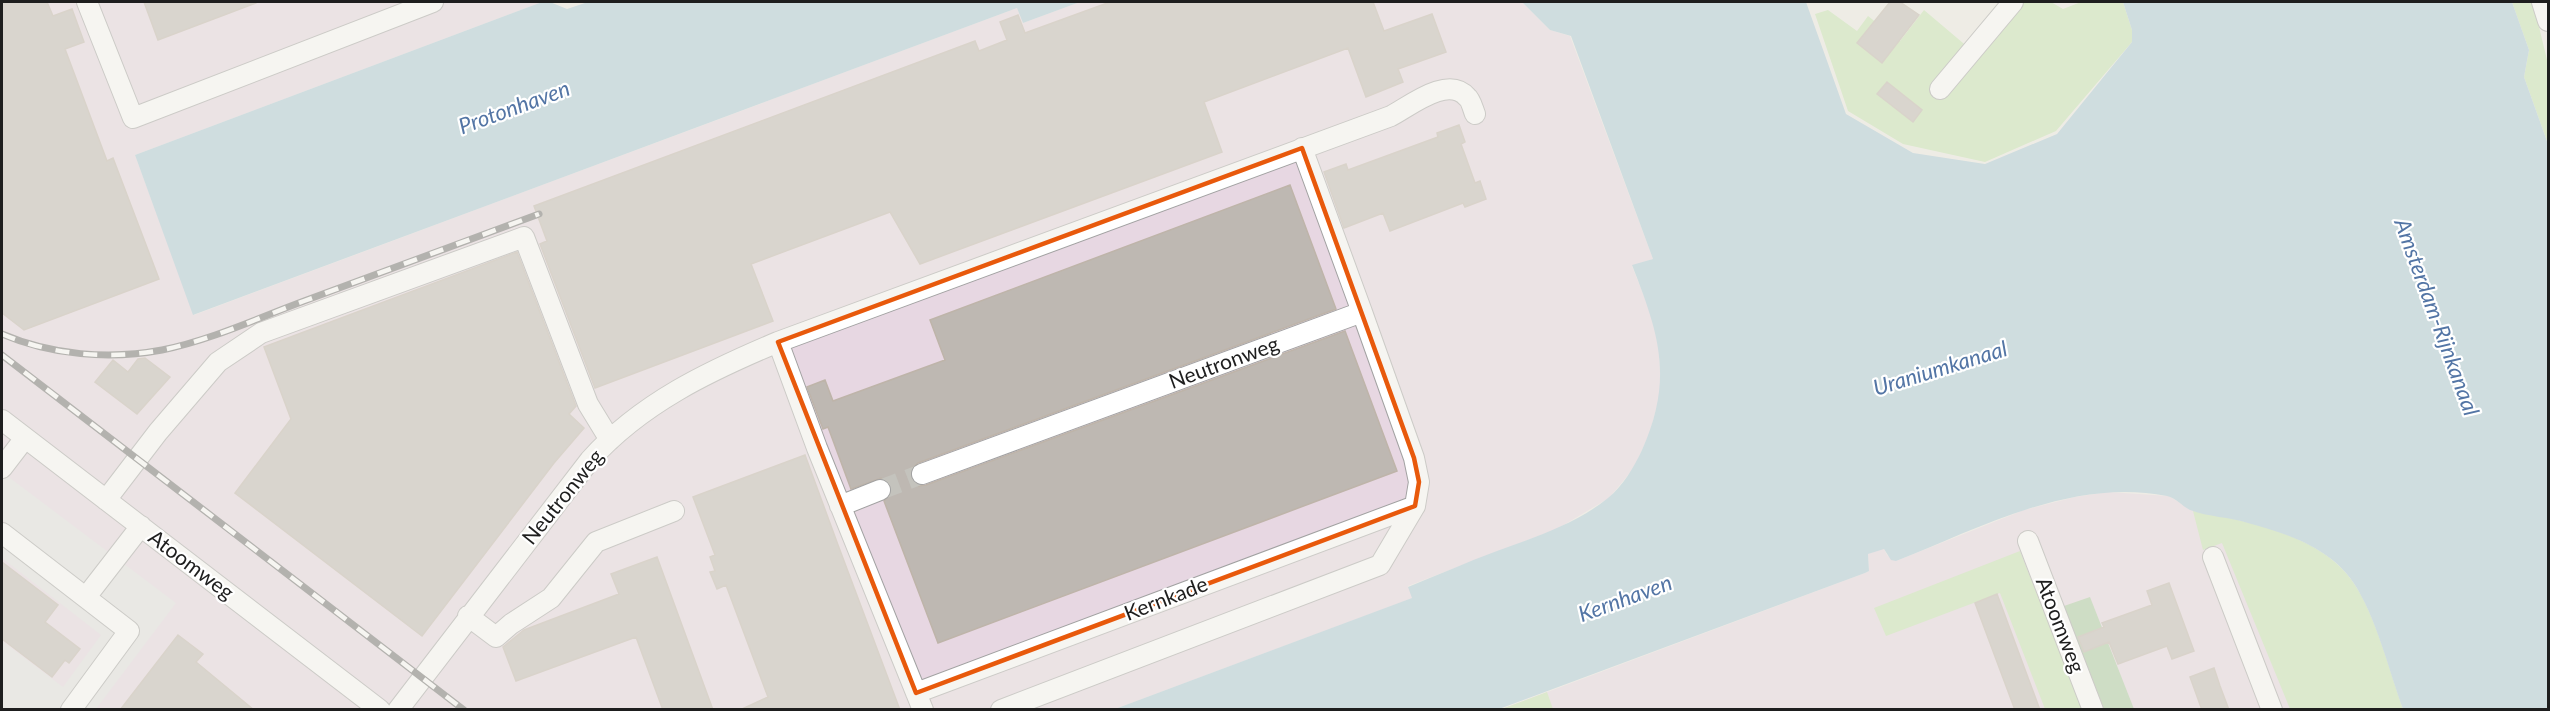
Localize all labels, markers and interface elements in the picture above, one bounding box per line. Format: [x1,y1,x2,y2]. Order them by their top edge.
water label: Protonhaven [454,74,573,139]
water label: Amsterdam-Rijnkanaal [2389,214,2486,419]
street label: Neutronweg [1165,330,1282,393]
water label: Uraniumkanaal [1869,334,2010,401]
street label: Neutronweg [516,443,608,549]
street label: Atoomweg [144,524,240,604]
water label: Kernhaven [1574,568,1675,627]
street label: Kernkade [1120,570,1211,625]
street label: Atoomweg [2032,573,2091,676]

